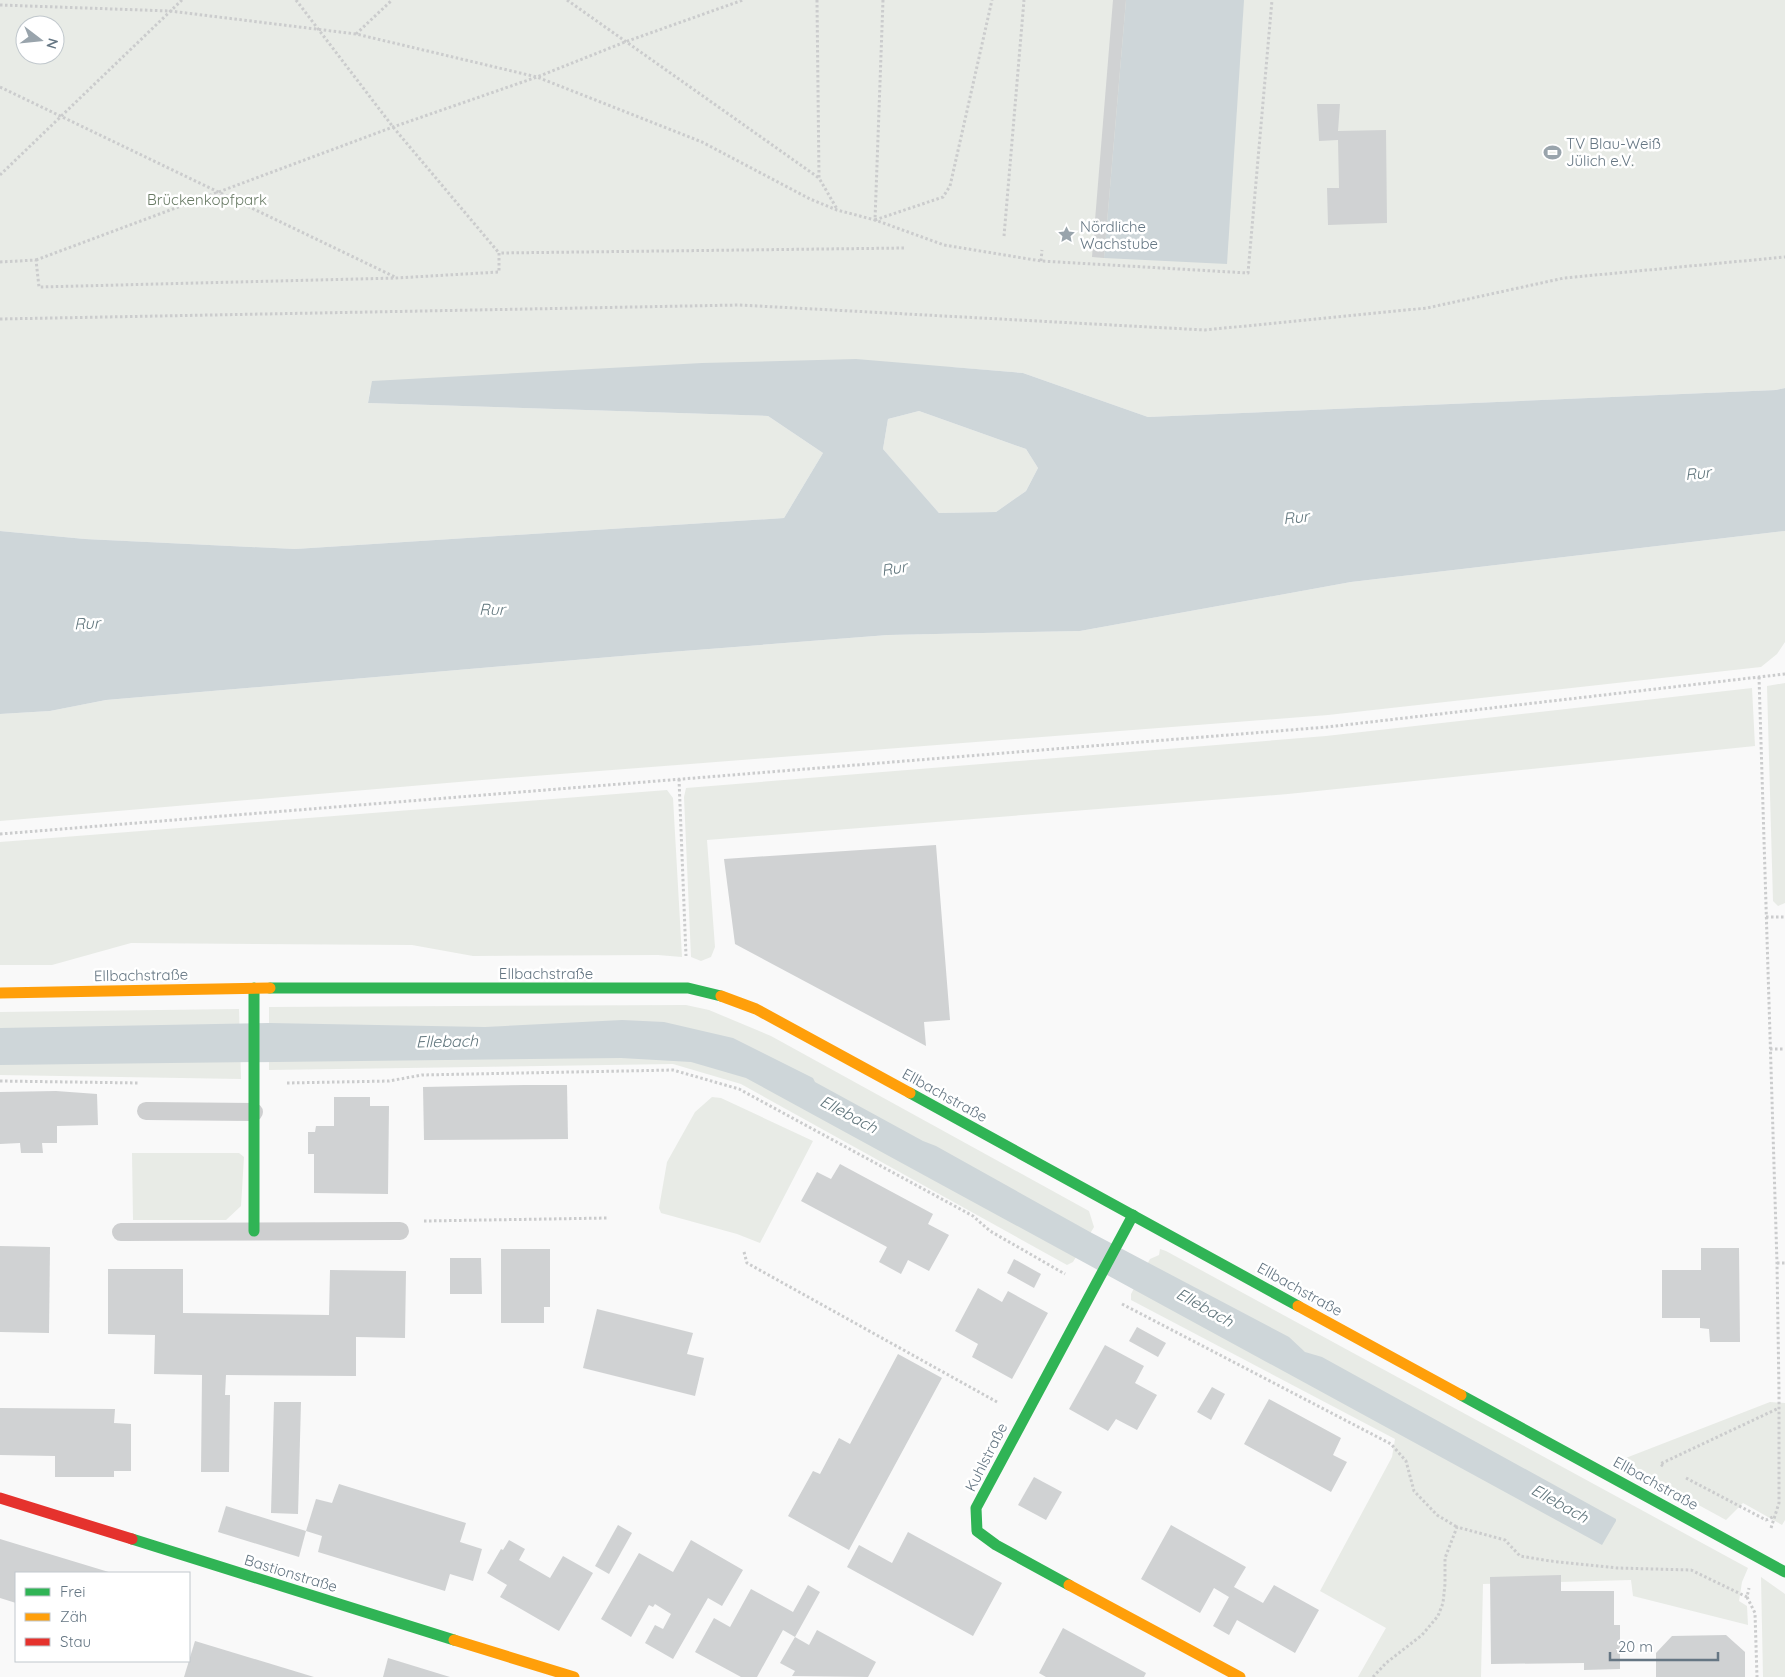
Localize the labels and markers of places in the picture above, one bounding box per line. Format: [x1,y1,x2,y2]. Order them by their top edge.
place label: TV Blau-Weiß Jülich e.V. [1566,134,1661,170]
sports icon: TV Blau-Weiß Jülich e.V. [1542,142,1562,162]
place label: Nördliche Wachstube [1080,217,1158,253]
place icon: Nördliche Wachstube [1056,225,1076,245]

